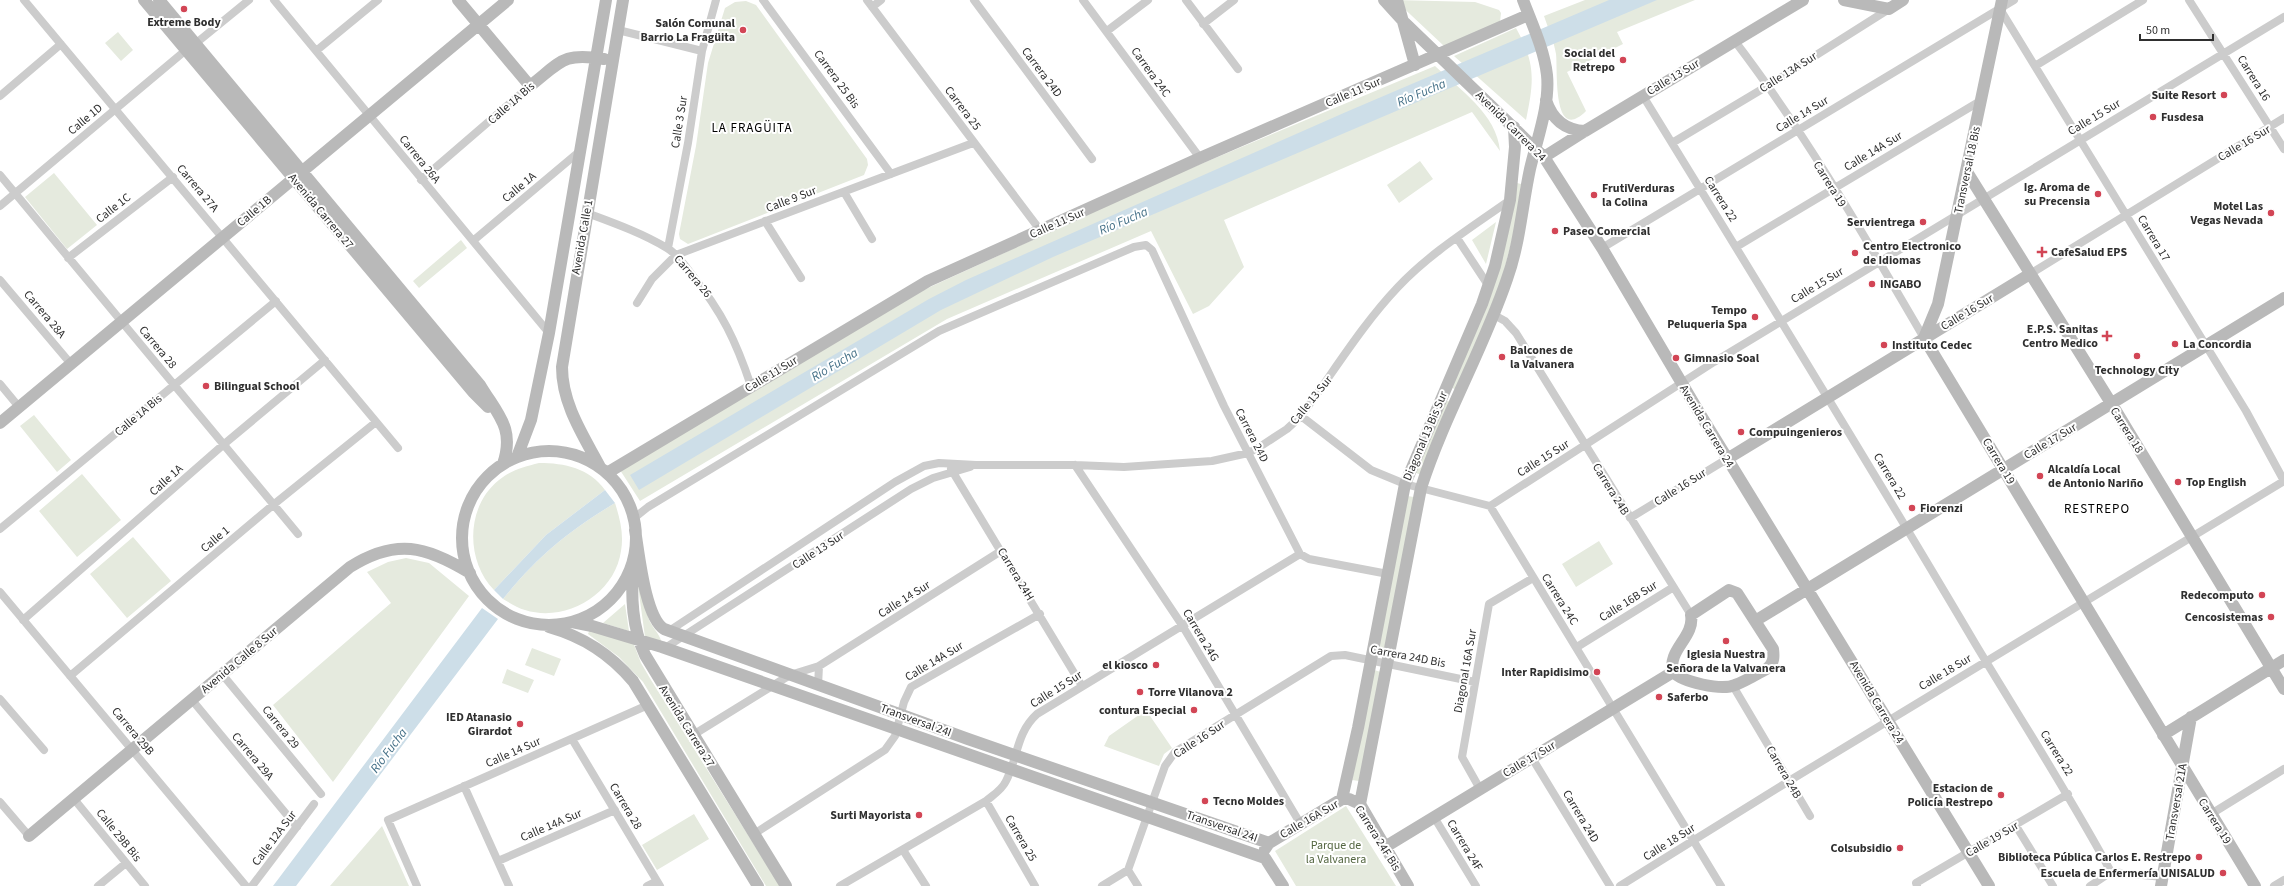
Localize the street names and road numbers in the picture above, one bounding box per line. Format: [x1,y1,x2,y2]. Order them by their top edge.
street label: Carrera 24D [1017,44,1066,101]
street label: Carrera 24C [1127,44,1175,101]
street label: Carrera 25 Bis [810,46,864,112]
street label: Calle 13A Sur [1756,47,1821,97]
street label: Carrera 16 [2233,52,2274,105]
street label: Calle 13 Sur [1644,55,1704,100]
street label: Calle 11 Sur [1323,73,1384,112]
street label: Calle 1A Bis [484,78,539,129]
street label: Carrera 25 [940,83,985,134]
street label: Avenida Carrera 24 [1471,87,1550,166]
street label: Calle 14 Sur [1773,92,1833,137]
street label: Calle 3 Sur [667,94,692,150]
street label: Calle 15 Sur [2065,95,2125,140]
street label: Calle 1D [64,100,106,139]
street label: Calle 16 Sur [2215,121,2275,166]
street label: Transversal 18 Bis [1950,125,1985,215]
street label: Calle 14A Sur [1841,127,1906,176]
street label: Carrera 26A [395,131,445,188]
street label: Carrera 19 [1809,158,1850,211]
street label: Carrera 27A [173,161,223,216]
street label: Calle 1A [499,168,540,207]
street label: Avenida Carrera 27 [284,170,357,253]
street label: Carrera 22 [1700,173,1741,226]
street label: Calle 9 Sur [763,182,820,217]
street label: Calle 1C [92,189,134,227]
street label: Calle 1B [233,192,275,231]
street label: Avenida Calle 1 [568,198,597,276]
street label: Calle 11 Sur [1027,203,1088,243]
street label: Carrera 17 [2133,212,2174,265]
street label: Carrera 26 [670,251,716,301]
street label: Calle 15 Sur [1788,263,1848,308]
street label: Carrera 28A [20,287,70,342]
street label: Calle 16 Sur [1938,290,1998,335]
street label: Carrera 28 [135,322,181,372]
street label: Calle 11 Sur [742,352,802,397]
street label: Calle 13 Sur [1286,371,1337,429]
street label: Avenida Carrera 24 [1675,382,1738,471]
street label: Diagonal 13 Bis Sur [1399,388,1452,484]
street label: Calle 1A Bis [111,390,166,440]
street label: Carrera 18 [2106,404,2147,457]
street label: Carrera 24D [1231,405,1272,465]
street label: Calle 17 Sur [2021,419,2081,464]
street label: Calle 15 Sur [1514,435,1573,481]
street label: Carrera 19 [1978,435,2019,488]
street label: Carrera 22 [1869,450,1910,503]
street label: Calle 1A [146,460,187,500]
street label: Carrera 24B [1588,460,1633,519]
street label: Calle 16 Sur [1651,464,1710,510]
street label: Calle 1 [197,522,234,557]
street label: Calle 13 Sur [789,527,848,574]
street label: Carrera 24H [993,545,1038,604]
street label: Carrera 24C [1537,570,1582,629]
street label: Calle 14 Sur [875,576,934,622]
street label: Calle 16B Sur [1596,576,1661,626]
street label: Carrera 24G [1178,606,1223,665]
street label: Avenida Calle 8 Sur [197,623,282,698]
street label: Diagonal 16A Sur [1450,627,1481,714]
street label: Calle 14A Sur [902,637,967,686]
street label: Carrera 24D Bis [1369,641,1447,672]
street label: Calle 18 Sur [1916,650,1976,695]
street label: Avenida Carrera 24 [1845,658,1908,747]
street label: Calle 15 Sur [1027,666,1086,712]
street label: Avenida Carrera 27 [654,682,719,771]
street label: Transversal 24I [878,700,954,741]
street label: Carrera 29 [258,702,303,753]
street label: Carrera 29B [107,703,158,759]
street label: Calle 16 Sur [1170,716,1229,763]
street label: Carrera 22 [2036,727,2077,780]
street label: Carrera 29A [228,729,278,784]
street label: Calle 14 Sur [483,732,544,772]
street label: Calle 17 Sur [1500,737,1560,782]
street label: Carrera 24B [1762,743,1806,802]
street label: Transversal 21A [2161,762,2192,842]
street label: Carrera 28 [605,780,646,833]
street label: Carrera 24D [1558,787,1603,846]
street label: Calle 16A Sur [1277,795,1343,843]
street label: Carrera 19 [2194,795,2235,848]
street label: Carrera 24F Bis [1351,802,1405,874]
street label: Calle 29B Bis [92,805,145,865]
street label: Calle 14A Sur [518,805,585,846]
street label: Calle 12A Sur [248,806,301,870]
street label: Transversal 24I [1184,806,1260,847]
street label: Carrera 25 [1000,812,1041,865]
street label: Carrera 24F [1443,816,1487,874]
street label: Calle 19 Sur [1963,817,2023,861]
street label: Calle 18 Sur [1640,819,1699,865]

